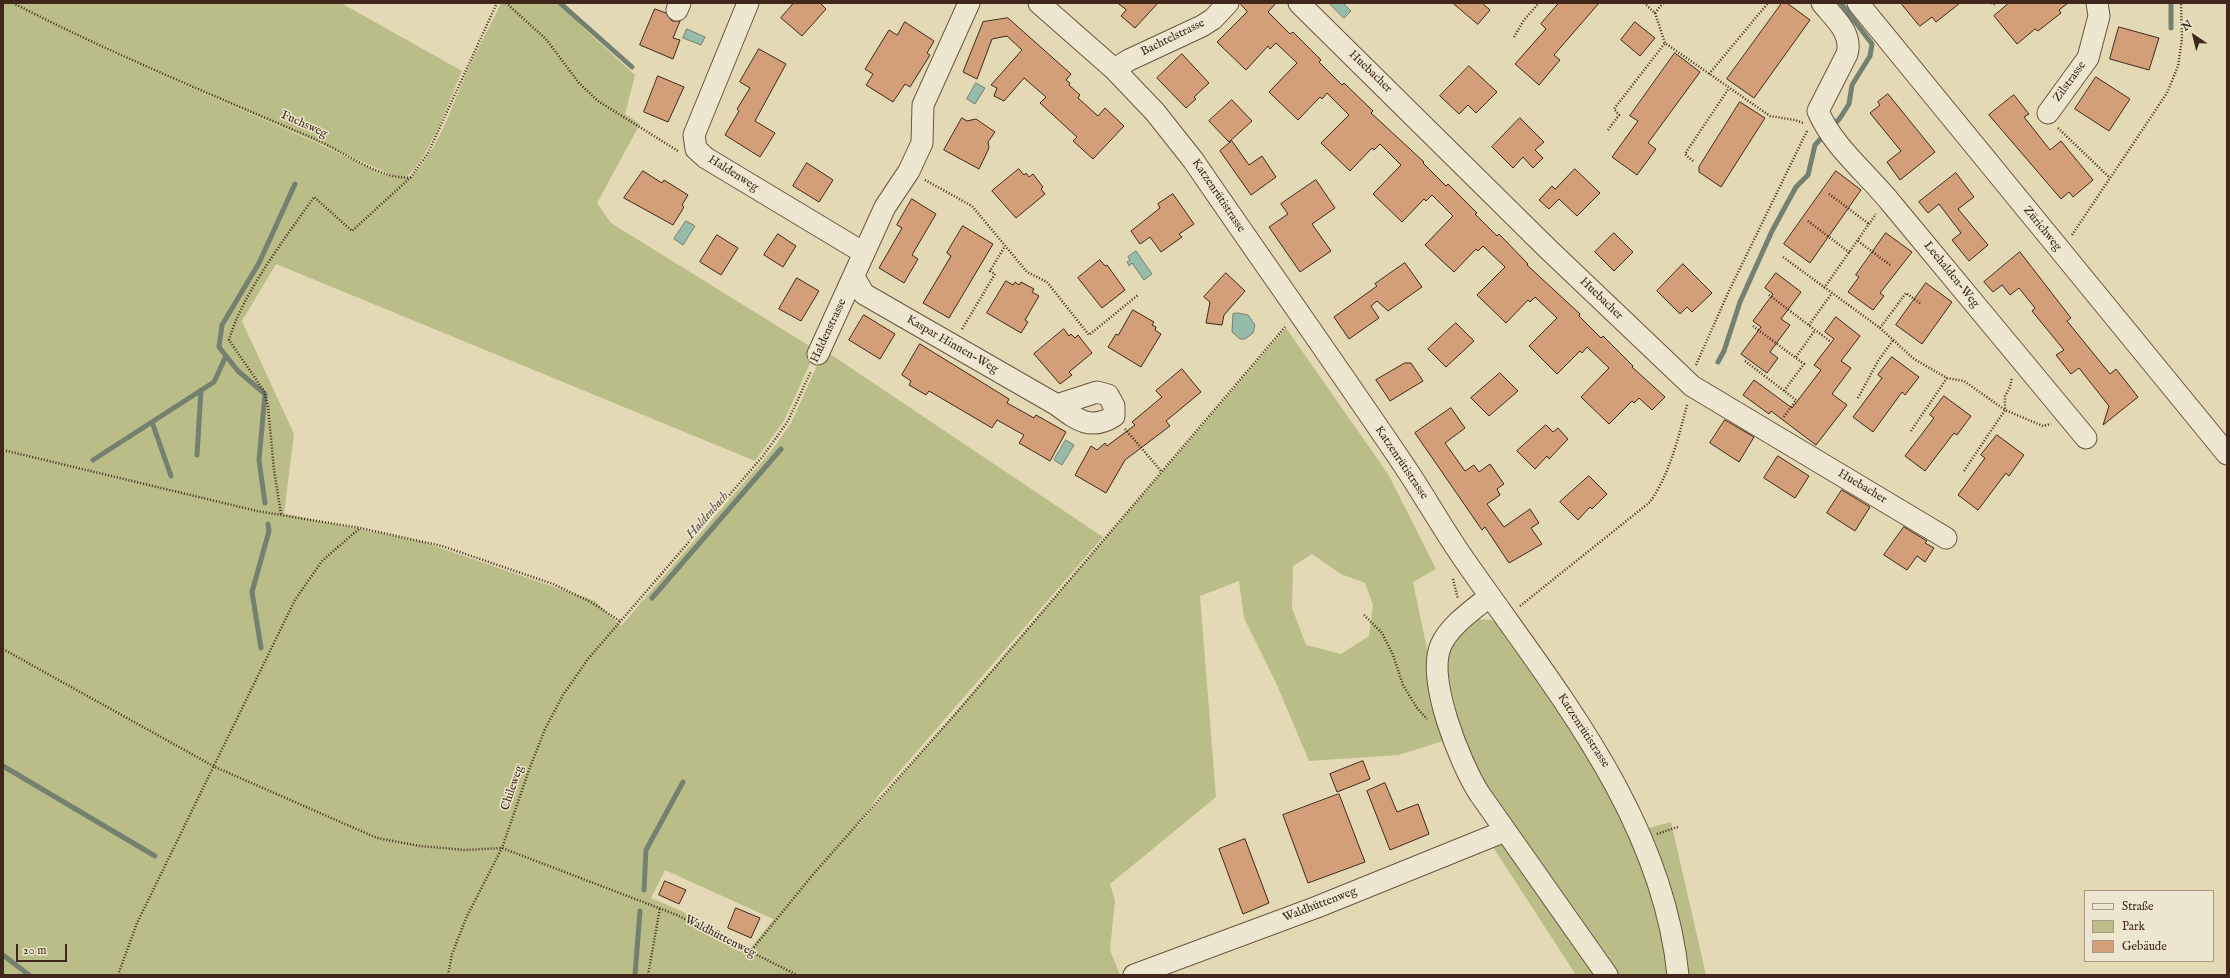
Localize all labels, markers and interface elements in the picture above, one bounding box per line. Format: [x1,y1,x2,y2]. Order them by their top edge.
street label: Bachtelstrasse [1139,16,1207,60]
north arrow [2174,16,2214,56]
text: N [2179,18,2195,35]
street label: Huebacher [1345,48,1395,96]
street label: Zilstrasse [2050,59,2090,105]
street label: Fuchsweg [279,108,329,142]
street label: Haldenweg [705,153,761,195]
street label: Katzenrütistrasse [1188,157,1248,235]
street label: Zürichweg [2020,204,2064,254]
street label: Leehalden-Weg [1920,239,1982,311]
street label: Huebacher [1576,275,1626,323]
street label: Haldenstrasse [808,297,850,365]
street label: Kaspar Hinnen-Weg [904,313,1000,377]
street label: Katzenrütistrasse [1371,424,1431,502]
street label: Huebacher [1835,467,1889,507]
water label: Haldenbach [684,489,732,543]
street label: Katzenrütistrasse [1554,691,1612,771]
street label: Chileweg [499,764,527,812]
street label: Waldhüttenweg [1281,884,1359,926]
legend [2084,890,2214,962]
text: Straße [2122,899,2154,914]
street label: Waldhüttenweg [682,913,758,961]
text: Park [2122,919,2145,934]
scale bar [18,936,69,962]
text: Gebäude [2122,939,2167,954]
text: 20 m [23,943,46,958]

